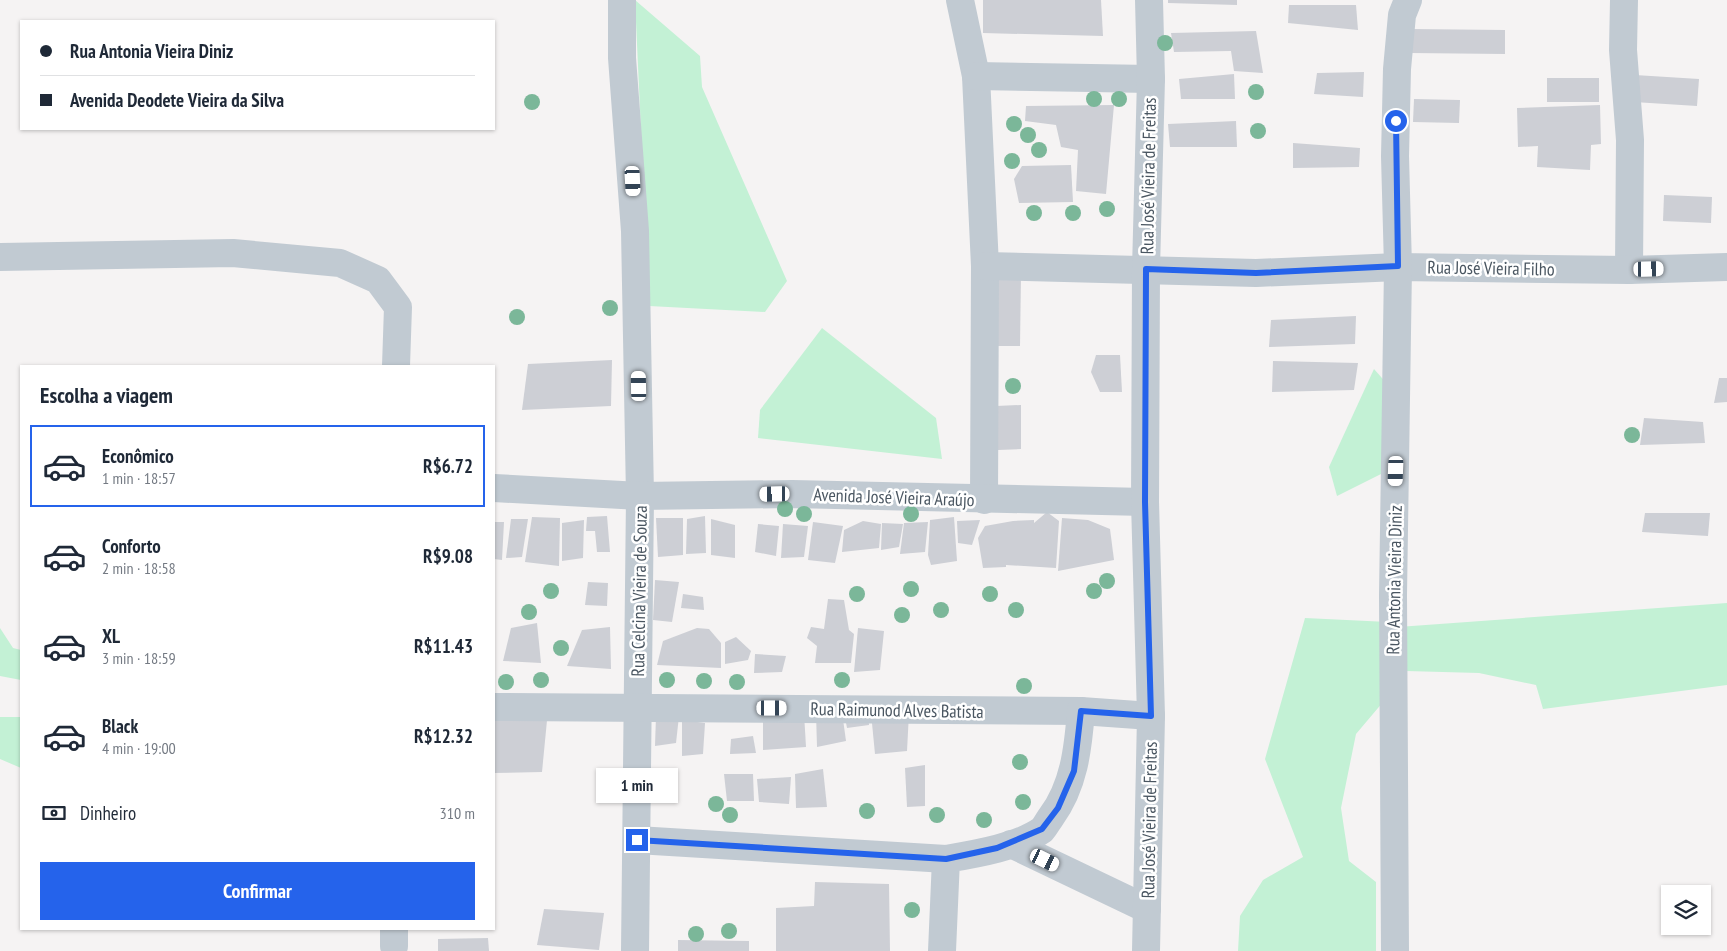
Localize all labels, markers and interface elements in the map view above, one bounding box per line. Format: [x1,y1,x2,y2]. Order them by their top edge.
text: Rua Antonia Vieira Diniz [70,39,233,63]
text: Avenida Deodete Vieira da Silva [70,88,284,112]
street label: Rua José Vieira de Freitas [1135,97,1161,255]
route start [1385,110,1407,132]
car [624,166,641,196]
street label: Rua José Vieira Filho [1427,255,1555,281]
car [1633,261,1664,277]
car [631,371,646,401]
text: Escolha a viagem [40,381,173,409]
icon: car [42,444,87,489]
text: Econômico [102,444,174,468]
text: R$6.72 [423,454,473,478]
car [1387,456,1404,486]
text: 1 min · 18:57 [102,468,176,488]
street label: Avenida José Vieira Araújo [813,483,975,511]
car [759,486,790,502]
street label: Rua Celcina Vieira de Souza [626,505,652,677]
street label: Rua Antonia Vieira Diniz [1381,505,1407,655]
icon: car [42,534,87,579]
text: Conforto [102,534,161,558]
text: R$9.08 [423,544,473,568]
text: 2 min · 18:58 [102,558,176,578]
icon: car [42,624,87,669]
text: XL [102,624,120,648]
text: R$11.43 [414,634,473,658]
text: 3 min · 18:59 [102,648,176,668]
street label: Rua Raimunod Alves Batista [810,697,984,723]
car [757,701,787,716]
icon: car [42,714,87,759]
text: Black [102,714,138,738]
text: R$12.32 [414,724,473,748]
text: 4 min · 19:00 [102,738,176,758]
street label: Rua José Vieira de Freitas [1136,741,1162,899]
callout: 1 min [596,768,678,802]
text: 1 min [621,775,653,795]
icon: cash [40,799,68,827]
text: Dinheiro [80,801,136,825]
text: 310 m [440,803,475,823]
route end [626,829,648,851]
car [1028,847,1061,873]
button: Confirmar [40,862,475,920]
map controls [1661,885,1711,935]
button: layers [1661,885,1711,935]

